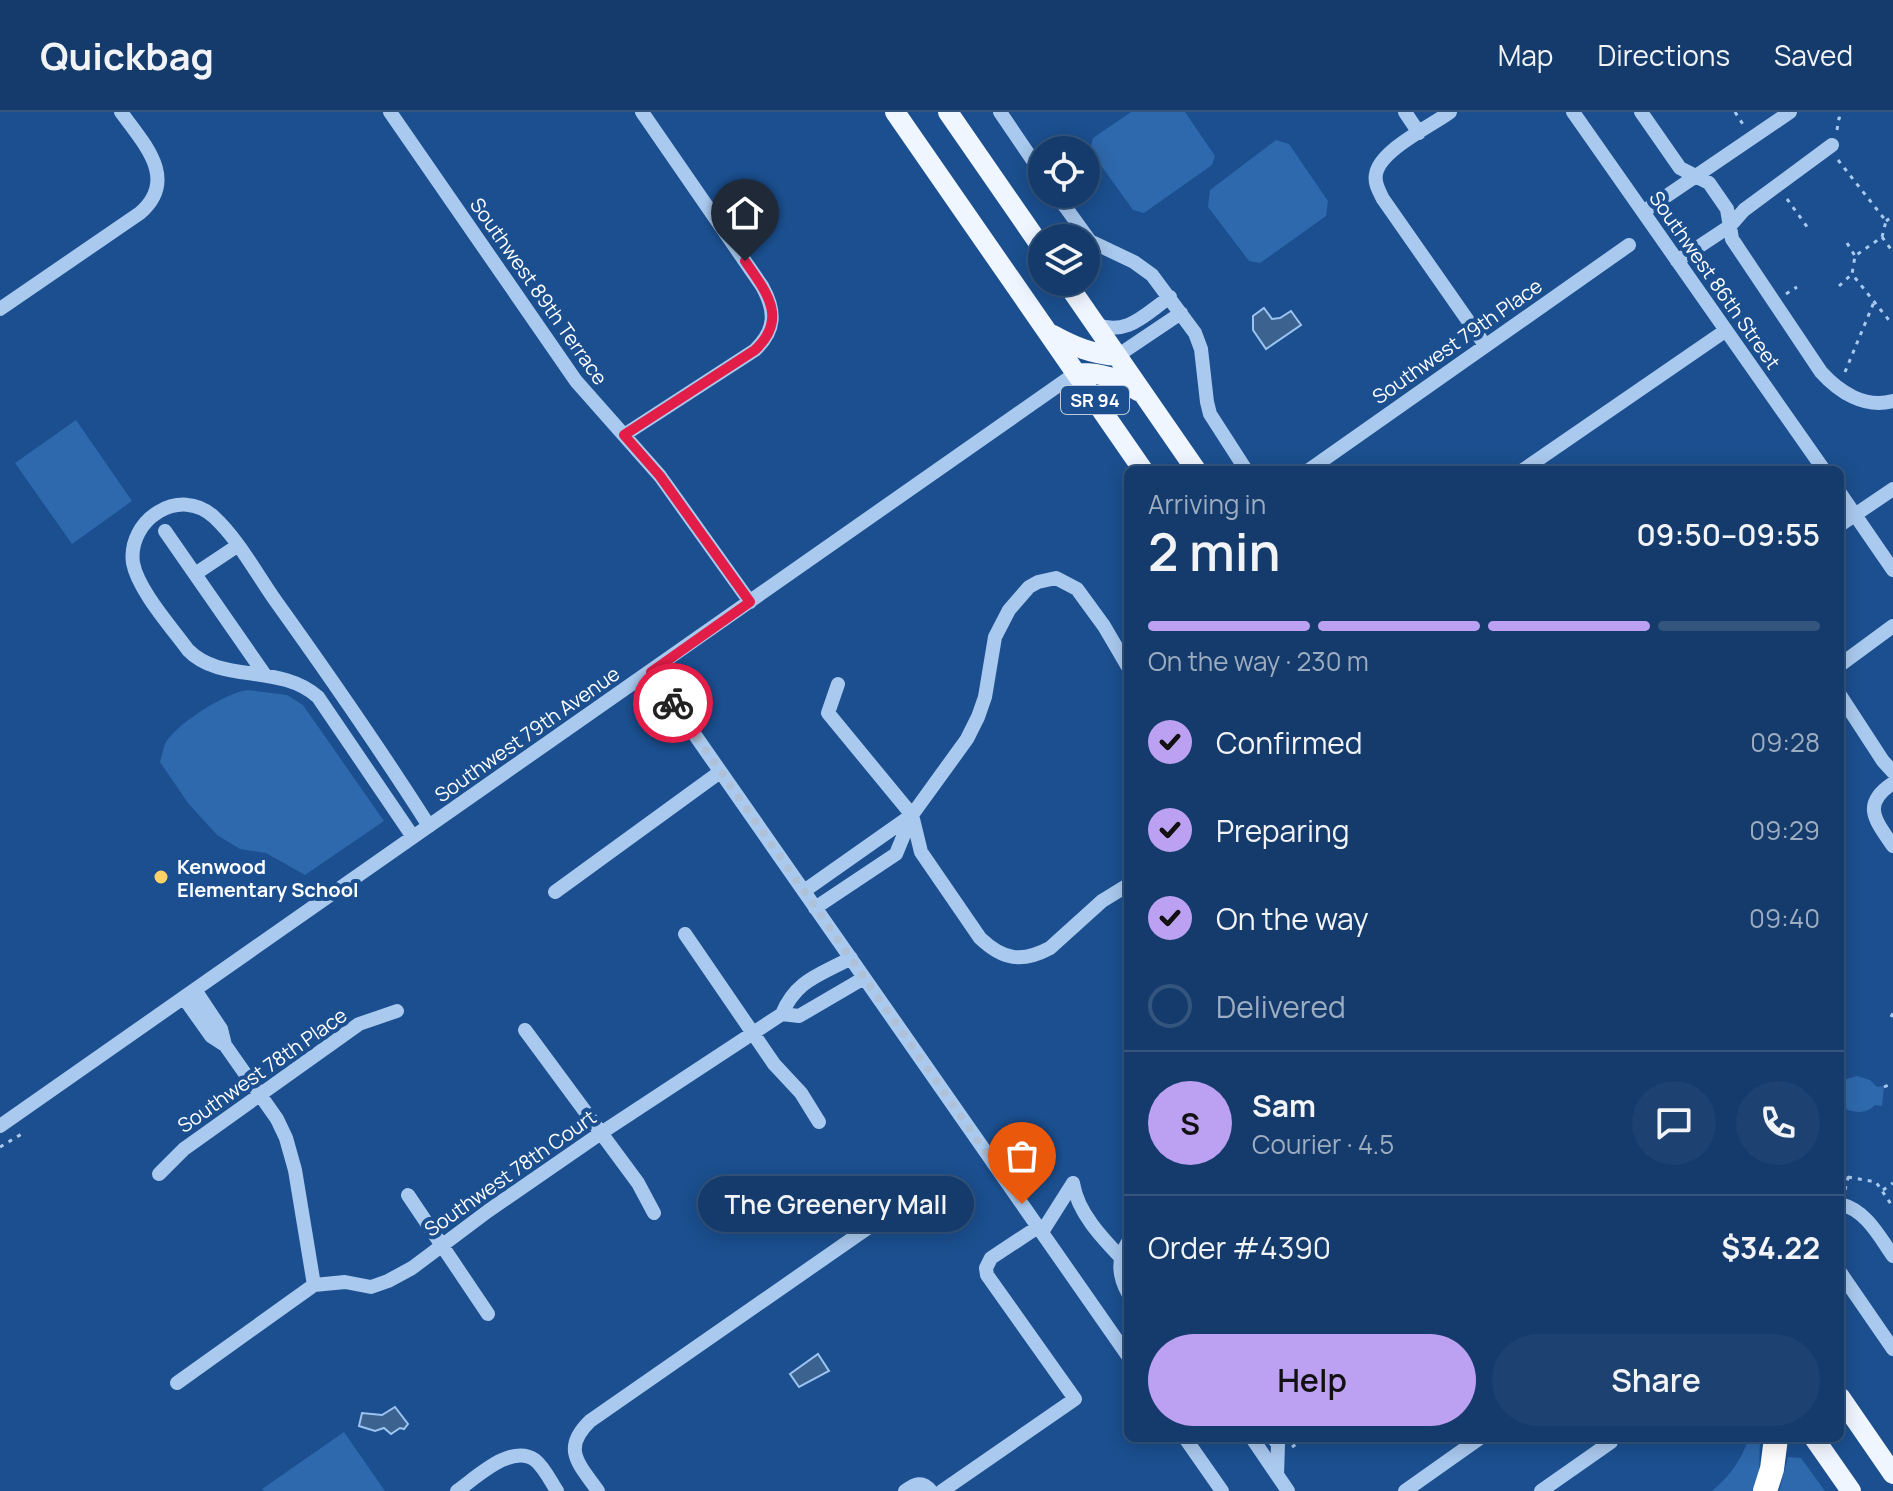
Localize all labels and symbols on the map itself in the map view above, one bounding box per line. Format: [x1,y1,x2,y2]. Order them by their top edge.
pin [711,179,779,261]
street label: Southwest 86th Street [1643,186,1787,374]
street label: Southwest 89th Terrace [464,192,614,390]
street label: Southwest 79th Place [1367,272,1547,410]
road number: SR 94 [1061,386,1129,414]
street label: Southwest 79th Avenue [429,660,625,808]
courier [633,663,713,743]
place label: Kenwood Elementary School [177,853,359,903]
marker: Kenwood Elementary School [152,868,170,886]
street label: Southwest 78th Place [172,1001,352,1139]
street label: Southwest 78th Court [419,1103,601,1243]
pin [988,1122,1056,1204]
callout: The Greenery Mall [698,1176,974,1232]

